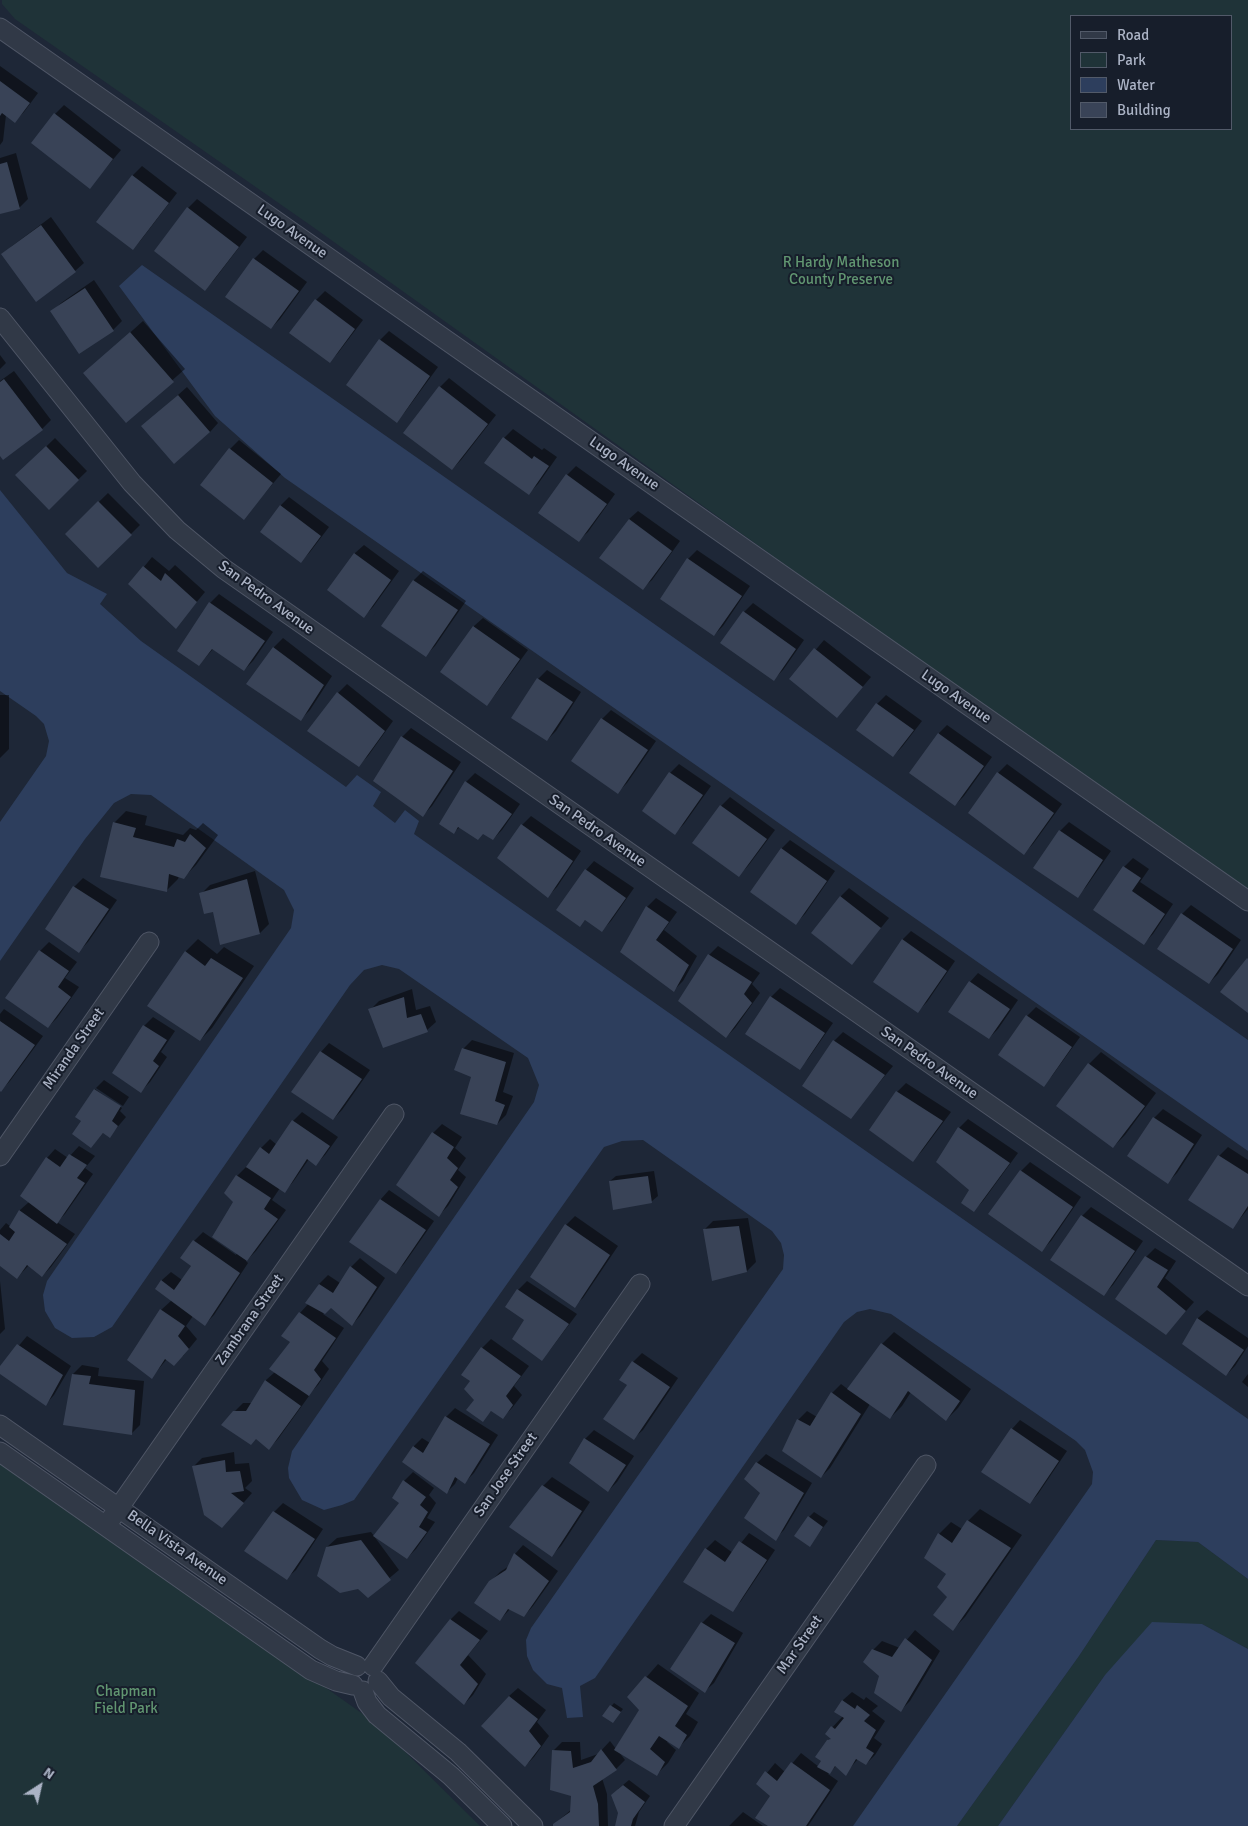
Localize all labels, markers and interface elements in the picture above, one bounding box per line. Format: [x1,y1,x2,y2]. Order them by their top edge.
legend [1070,15,1233,130]
text: Road [1117,26,1149,44]
text: Park [1117,51,1146,69]
text: Water [1117,76,1155,94]
text: Building [1117,101,1171,119]
street label: Lugo Avenue [253,201,331,263]
park label: R Hardy Matheson County Preserve [783,254,899,289]
street label: Lugo Avenue [585,433,663,495]
street label: San Pedro Avenue [215,557,317,639]
street label: Lugo Avenue [917,666,995,728]
street label: San Pedro Avenue [545,791,649,871]
street label: Miranda Street [39,1005,109,1093]
street label: San Pedro Avenue [877,1023,981,1103]
street label: Zambrana Street [212,1271,288,1369]
street label: San Jose Street [470,1430,542,1520]
street label: Bella Vista Avenue [123,1507,231,1589]
street label: Mar Street [773,1612,827,1678]
park label: Chapman Field Park [94,1683,158,1718]
north arrow [15,1761,65,1811]
text: N [40,1764,58,1783]

